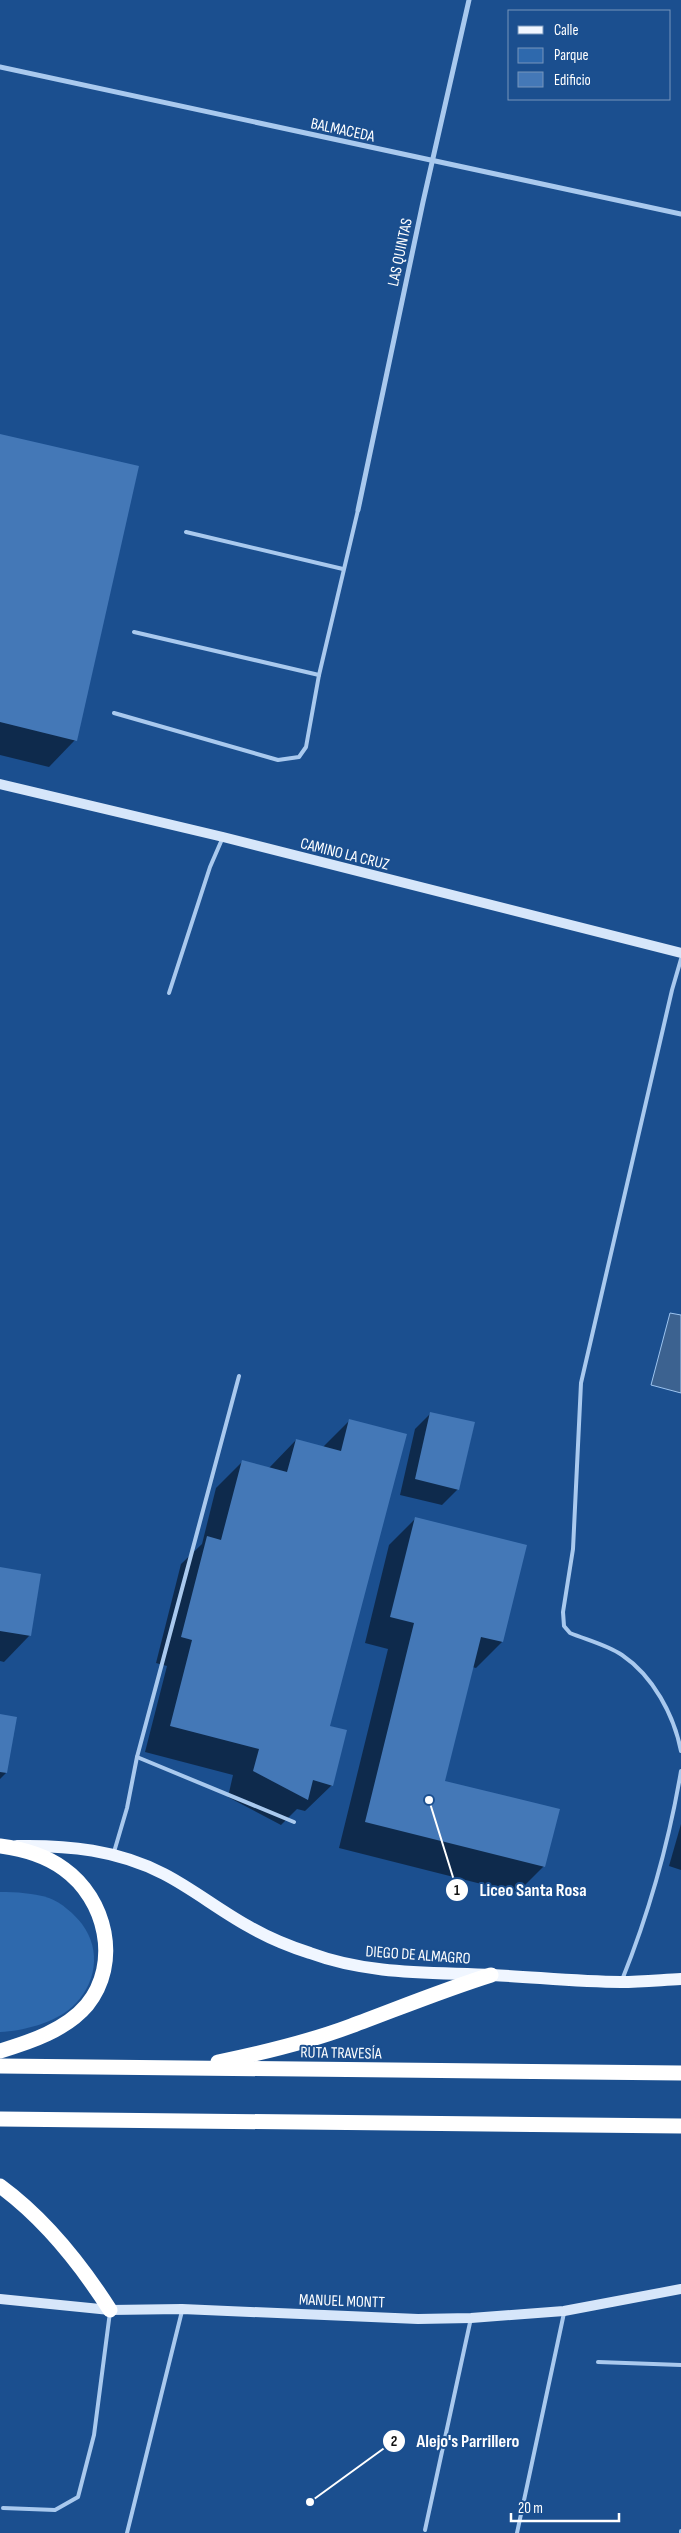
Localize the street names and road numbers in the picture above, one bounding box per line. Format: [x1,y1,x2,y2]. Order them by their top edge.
street label: BALMACEDA [309,114,377,147]
street label: LAS QUINTAS [384,216,417,288]
street label: CAMINO LA CRUZ [298,834,391,875]
street label: DIEGO DE ALMAGRO [365,1942,471,1969]
street label: RUTA TRAVESÍA [300,2043,382,2064]
street label: MANUEL MONTT [299,2291,386,2313]

